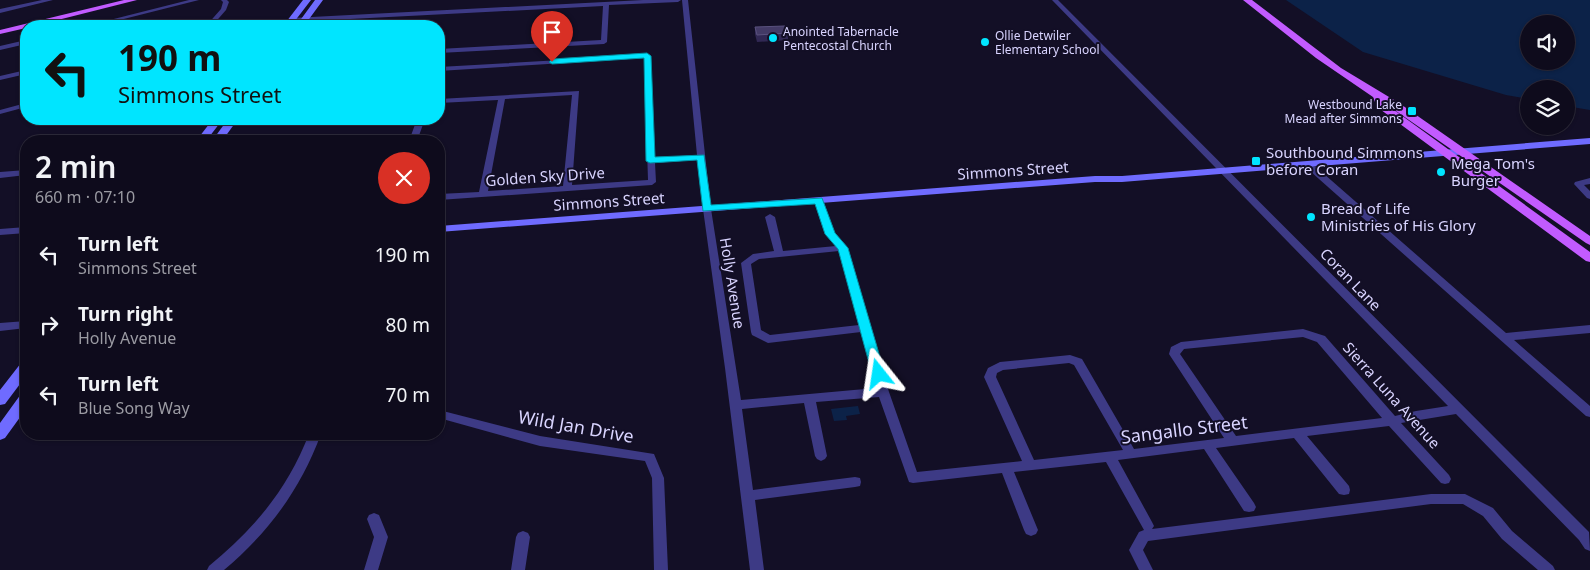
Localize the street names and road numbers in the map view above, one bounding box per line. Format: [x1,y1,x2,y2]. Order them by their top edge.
street label: Simmons Street [957,156,1070,184]
street label: Golden Sky Drive [485,162,605,190]
street label: Simmons Street [553,187,666,215]
street label: Holly Avenue [716,236,750,330]
street label: Coran Lane [1316,243,1386,315]
street label: Sierra Luna Avenue [1339,338,1445,452]
street label: Wild Jan Drive [516,404,636,448]
street label: Sangallo Street [1119,409,1249,449]

